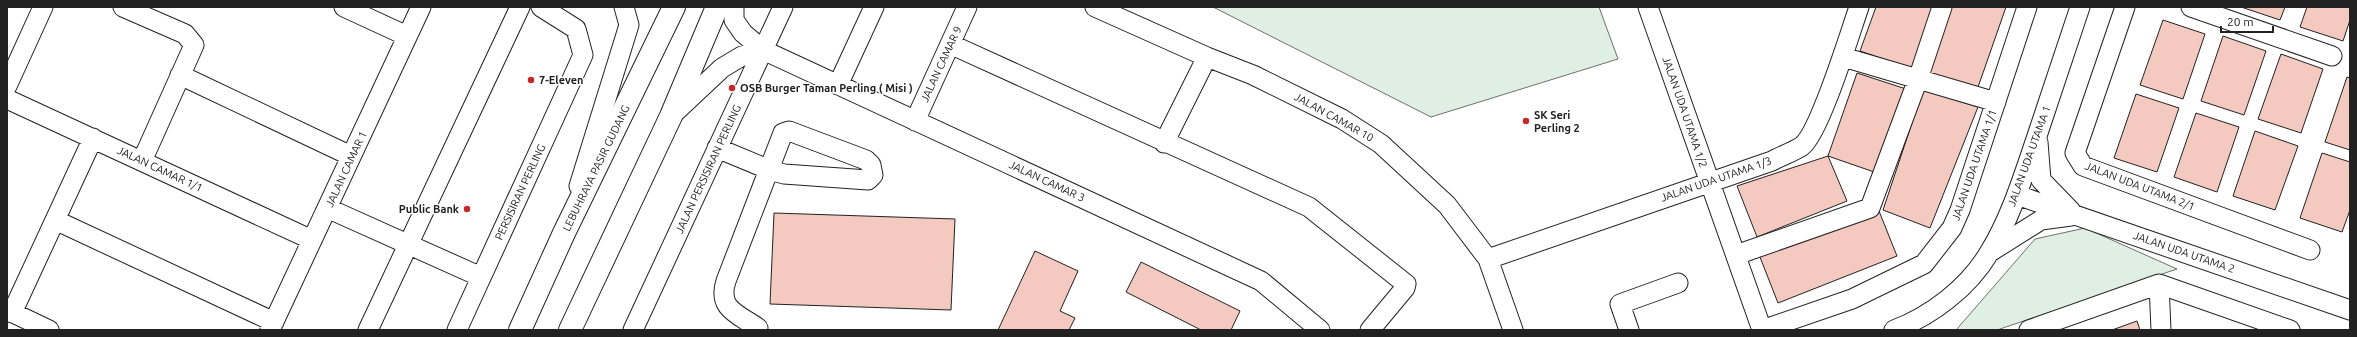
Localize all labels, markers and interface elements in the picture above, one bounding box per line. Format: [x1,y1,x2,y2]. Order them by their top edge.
scale bar [2221,8,2273,34]
text: 20 m [2227,15,2254,28]
street label: JALAN CAMAR 9 [918,24,964,104]
street label: JALAN UDA UTAMA 1/2 [1660,55,1710,169]
place label: 7-Eleven [539,74,584,86]
marker: 7-Eleven [526,75,536,85]
place label: OSB Burger Taman Perling ( Misi ) [740,82,913,95]
marker: OSB Burger Taman Perling ( Misi ) [727,83,737,93]
street label: JALAN CAMAR 10 [1292,90,1376,144]
street label: LEBUHRAYA PASIR GUDANG [560,103,632,233]
street label: JALAN PERSISIRAN PERLING [673,103,743,235]
street label: JALAN UDA UTAMA 1 [2005,104,2053,208]
street label: JALAN UDA UTAMA 1/1 [1949,108,1999,222]
place label: SK Seri Perling 2 [1534,109,1580,134]
marker: SK Seri Perling 2 [1521,116,1531,126]
street label: JALAN CAMAR 1 [323,129,369,209]
street label: PERSISIRAN PERLING [492,142,548,242]
street label: JALAN CAMAR 1/1 [115,144,205,194]
street label: JALAN UDA UTAMA 1/3 [1659,154,1773,204]
street label: JALAN CAMAR 3 [1007,158,1087,204]
street label: JALAN UDA UTAMA 2/1 [2083,159,2197,213]
place label: Public Bank [399,203,460,215]
marker: Public Bank [462,204,472,214]
street label: JALAN UDA UTAMA 2 [2132,229,2236,275]

